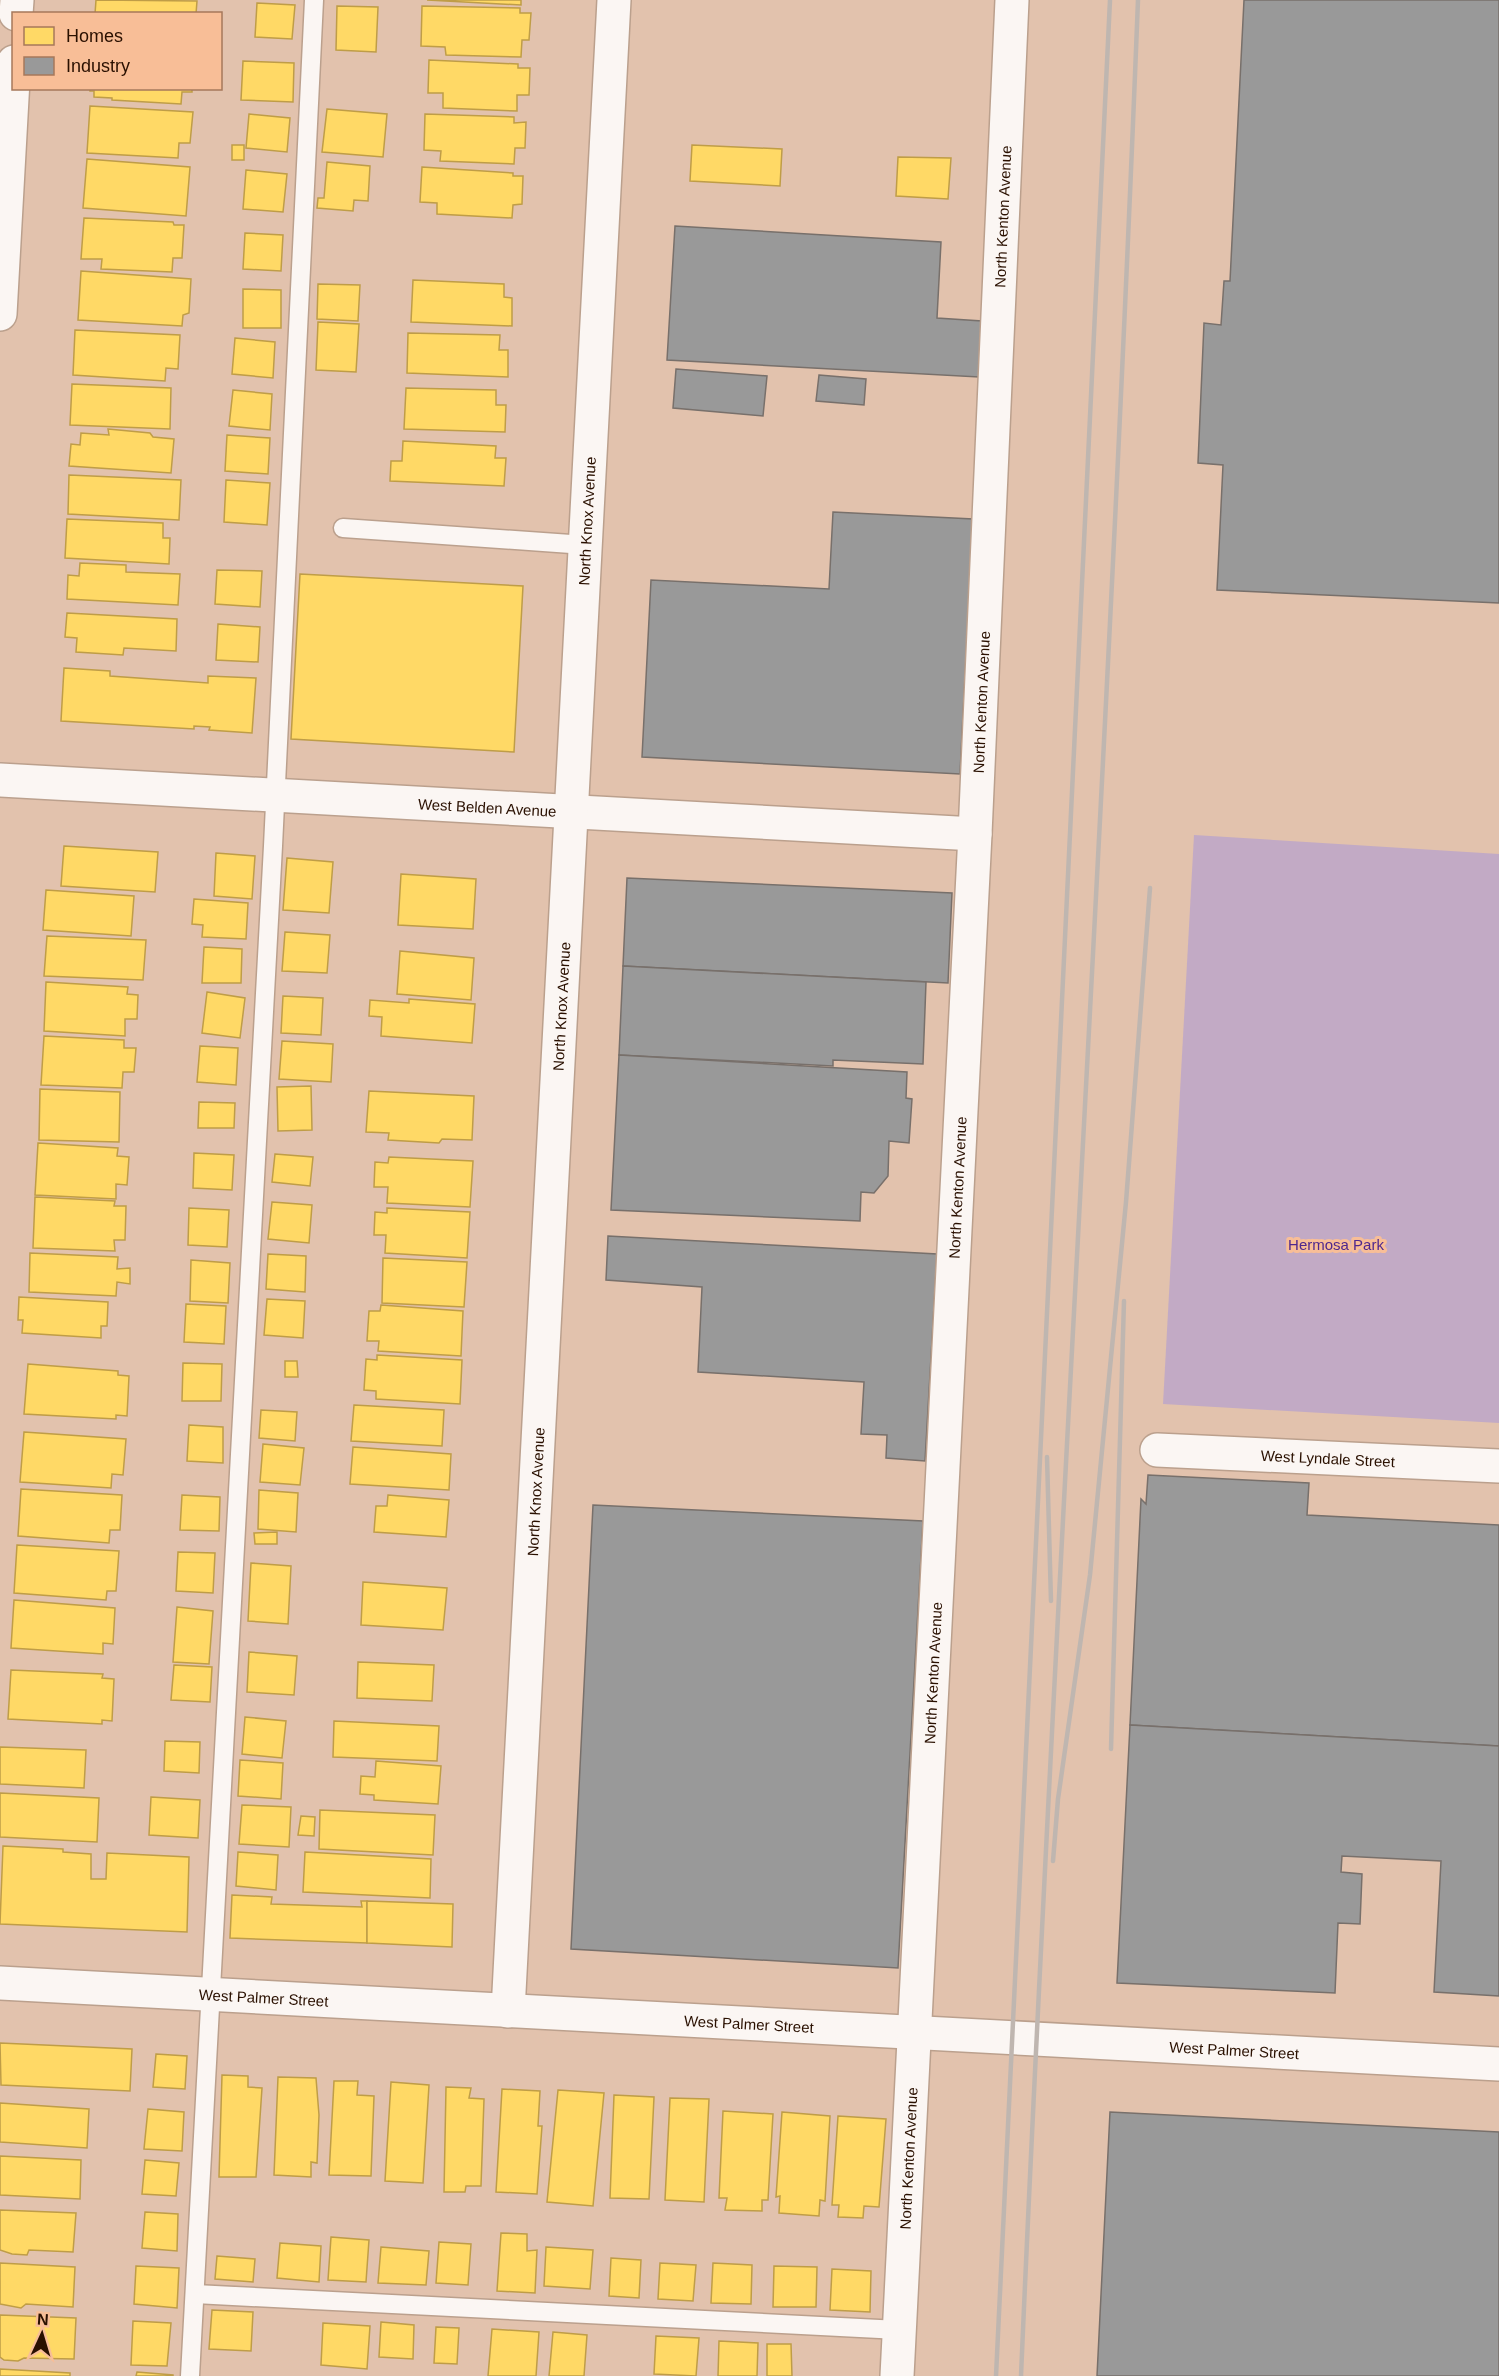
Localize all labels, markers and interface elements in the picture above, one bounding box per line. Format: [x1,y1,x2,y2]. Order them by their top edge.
legend [12,12,222,90]
text: Homes [66,26,123,46]
text: Industry [66,56,130,76]
street label: North Kenton Avenue [991,145,1014,288]
street label: North Knox Avenue [575,456,598,586]
street label: North Kenton Avenue [969,631,992,774]
street label: West Belden Avenue [418,795,557,819]
street label: North Knox Avenue [549,942,573,1071]
street label: North Kenton Avenue [945,1116,969,1259]
park label: Hermosa Park [1288,1236,1384,1253]
street label: North Knox Avenue [523,1427,547,1557]
street label: West Lyndale Street [1260,1446,1396,1470]
street label: North Kenton Avenue [920,1601,945,1744]
street label: West Palmer Street [198,1985,330,2009]
street label: West Palmer Street [684,2011,815,2036]
street label: West Palmer Street [1169,2038,1300,2062]
street label: North Kenton Avenue [896,2087,920,2230]
north arrow [12,2304,72,2364]
text: N [37,2311,49,2328]

